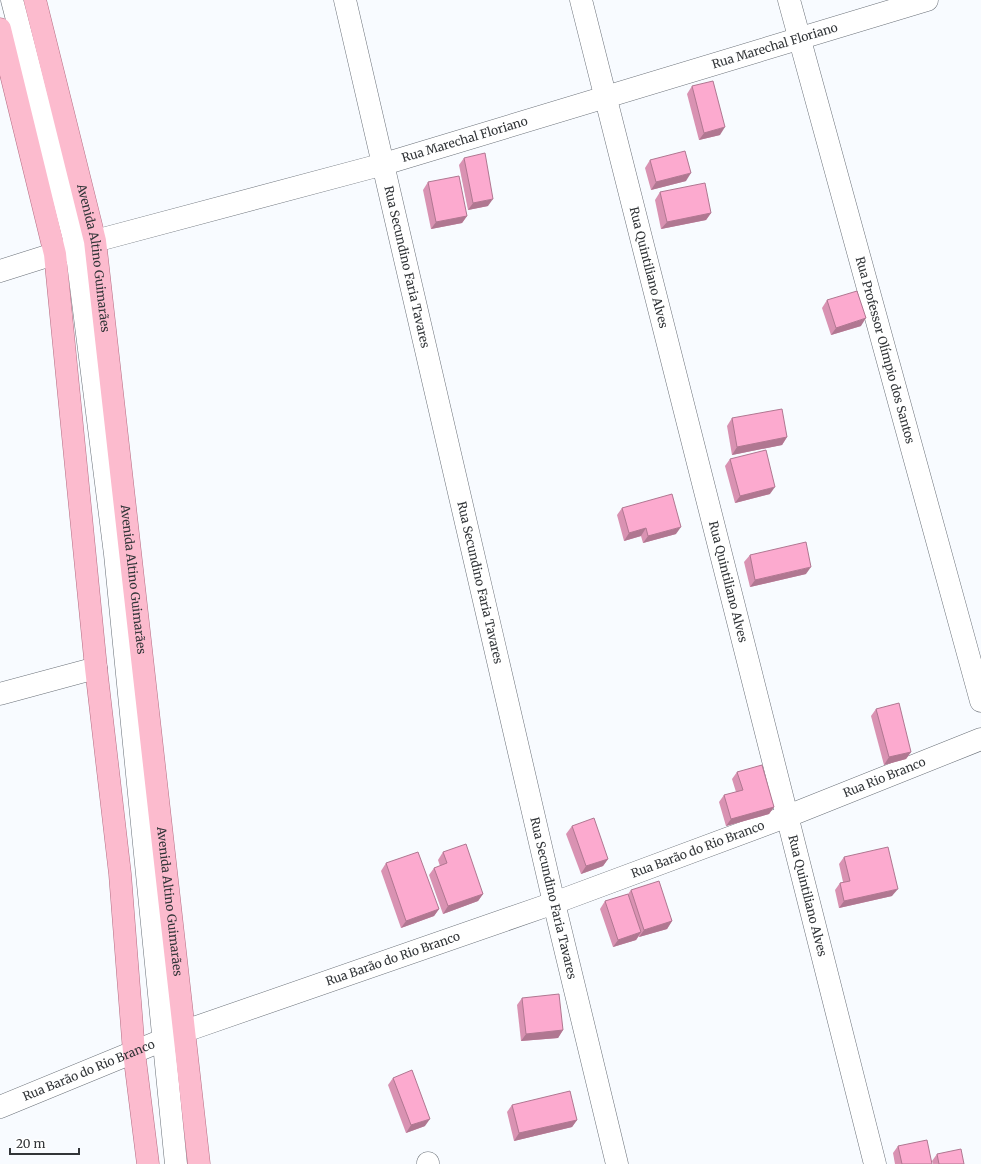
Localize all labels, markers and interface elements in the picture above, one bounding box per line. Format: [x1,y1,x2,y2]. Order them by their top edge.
street label: Rua Marechal Floriano [710,19,839,72]
street label: Rua Marechal Floriano [400,113,529,165]
street label: Avenida Altino Guimarães [74,181,113,333]
street label: Rua Secundino Faria Tavares [381,184,433,350]
street label: Rua Quintiliano Alves [627,205,672,330]
street label: Rua Professor Olímpio dos Santos [853,255,918,445]
street label: Rua Secundino Faria Tavares [454,500,506,665]
street label: Avenida Altino Guimarães [118,503,150,655]
street label: Rua Quintiliano Alves [706,519,751,644]
street label: Rua Rio Branco [841,754,928,800]
street label: Rua Secundino Faria Tavares [527,815,580,981]
street label: Rua Barão do Rio Branco [629,817,766,881]
street label: Avenida Altino Guimarães [154,825,186,977]
street label: Rua Quintiliano Alves [785,833,830,958]
street label: Rua Barão do Rio Branco [323,928,462,989]
street label: Rua Barão do Rio Branco [20,1036,157,1104]
scale bar [10,1130,79,1156]
text: 20 m [16,1136,45,1151]

